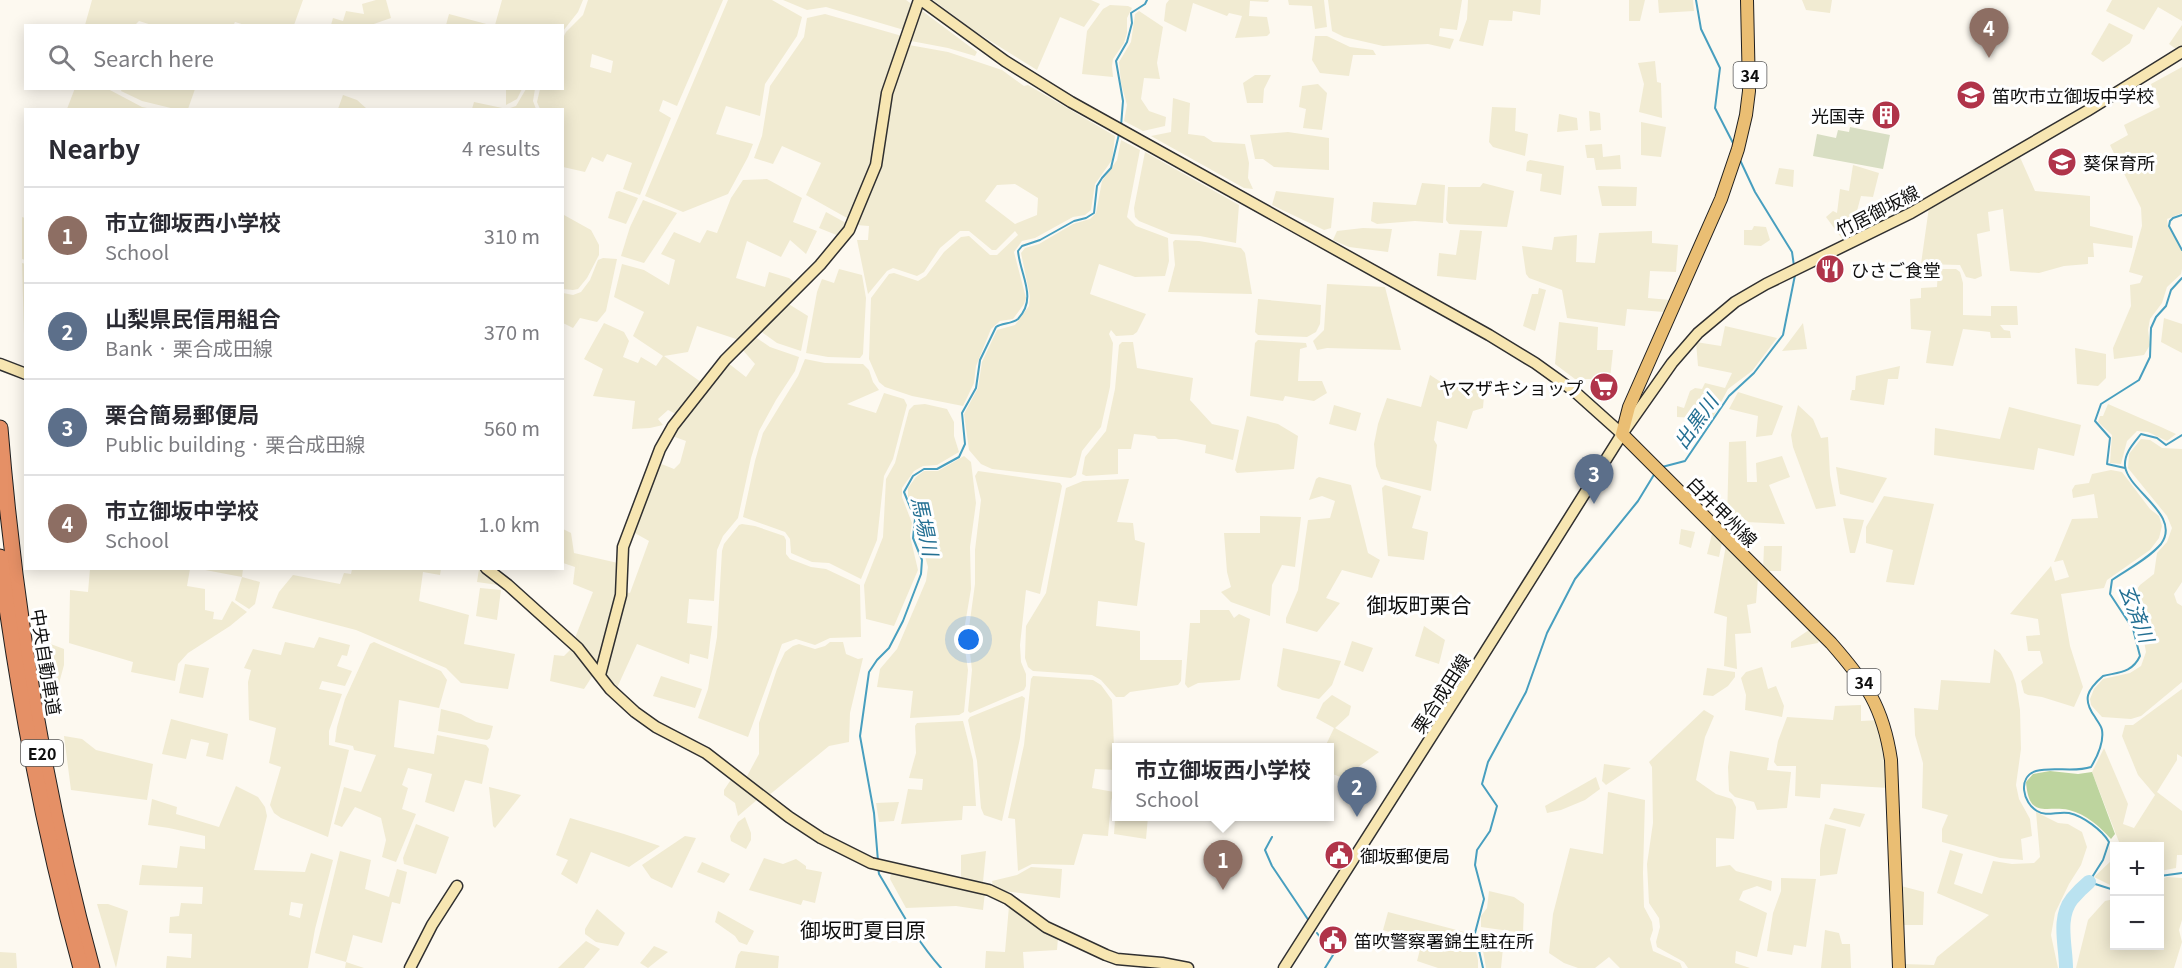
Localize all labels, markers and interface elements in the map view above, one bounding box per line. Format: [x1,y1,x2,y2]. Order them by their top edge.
pin: 4 [1970,8,2008,58]
search box [24,24,564,90]
icon: search [45,41,78,74]
text: Search here [93,41,214,73]
road number: 34 [1734,62,1766,88]
school or university icon: 笛吹市立御坂中学校 [1955,79,1987,111]
place label: 笛吹市立御坂中学校 [1992,82,2154,108]
building icon: 光国寺 [1870,99,1902,131]
place label: 光国寺 [1811,102,1865,128]
text: Nearby [48,129,140,166]
text: 4 results [462,133,540,162]
school or university icon: 葵保育所 [2046,146,2078,178]
place label: 葵保育所 [2083,149,2155,175]
street label: 竹居御坂線 [1831,178,1923,242]
text: 市立御坂西小学校 [105,205,281,237]
text: 1 [62,221,73,250]
text: 310 m [484,221,540,250]
text: School [105,237,169,266]
restaurant icon: ひさご食堂 [1814,253,1846,285]
place label: ひさご食堂 [1851,256,1941,282]
text: 山梨県民信用組合 [105,301,281,333]
text: 2 [62,317,73,346]
text: 370 m [484,317,540,346]
text: Bank · 栗合成田線 [105,333,273,362]
supermarket icon: ヤマザキショップ [1588,371,1620,403]
place label: ヤマザキショップ [1439,374,1583,400]
water label: 出黒川 [1666,386,1725,454]
text: 栗合簡易郵便局 [105,397,259,429]
text: 3 [62,413,73,442]
text: 560 m [484,413,540,442]
text: Public building · 栗合成田線 [105,429,365,458]
pin: 3 [1574,454,1614,504]
street label: 白井甲州線 [1682,470,1764,552]
text: 市立御坂中学校 [105,493,259,525]
water label: 馬場川 [906,494,947,560]
text: 4 [62,509,73,538]
text: 1.0 km [478,509,540,538]
text: School [105,525,169,554]
water label: 玄済川 [2114,580,2163,648]
district label: 御坂町栗合 [1367,589,1472,619]
street label: 中央自動車道 [26,607,68,717]
your location [954,625,983,654]
street label: 栗合成田線 [1405,648,1475,738]
road number: 34 [1848,669,1880,695]
road number: E20 [21,740,63,766]
popup [1112,743,1334,821]
text: 市立御坂西小学校 [1135,752,1311,784]
pin: 2 [1338,768,1376,817]
text: School [1135,784,1199,813]
public building icon: 御坂郵便局 [1323,839,1355,871]
pin: 1 [1204,840,1242,890]
place label: 御坂郵便局 [1360,842,1450,868]
map controls [2110,842,2164,950]
button: + [2110,842,2164,896]
button: − [2110,896,2164,950]
district label: 御坂町夏目原 [800,914,926,944]
public building icon: 笛吹警察署錦生駐在所 [1317,924,1349,956]
place label: 笛吹警察署錦生駐在所 [1354,927,1534,953]

